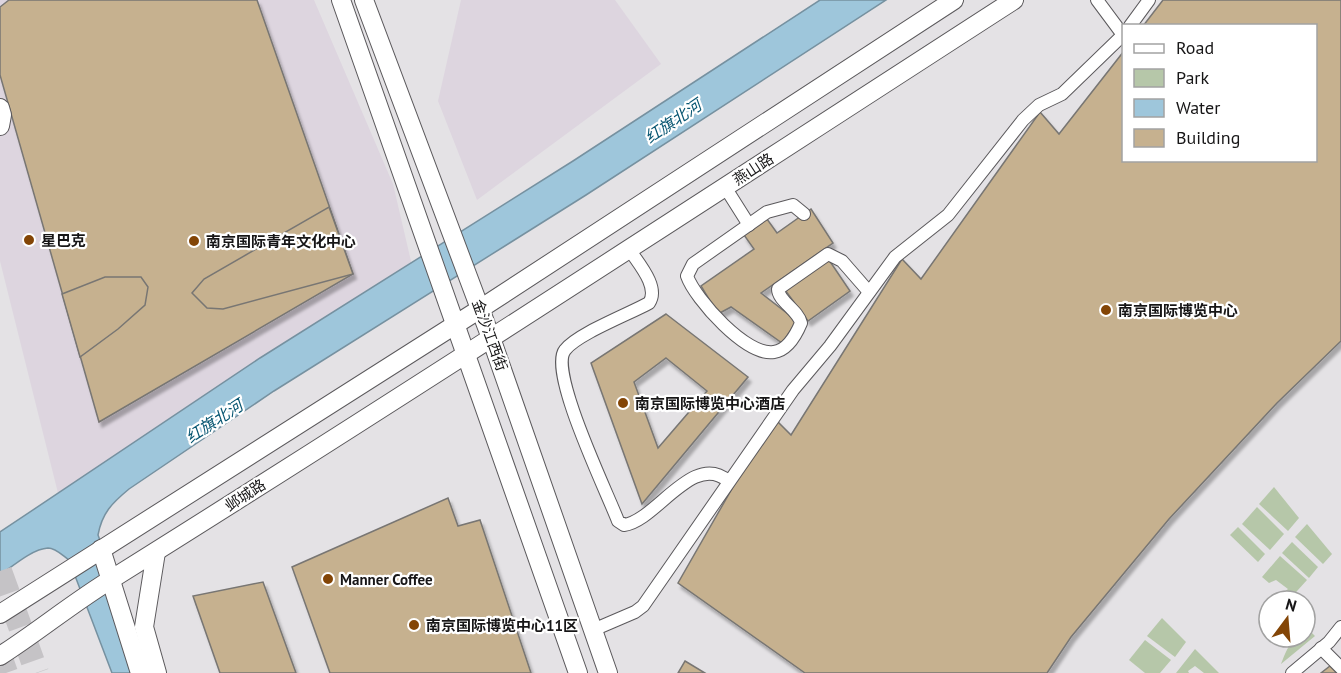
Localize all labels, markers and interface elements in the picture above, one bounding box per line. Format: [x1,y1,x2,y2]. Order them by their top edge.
legend [1122,24,1317,162]
text: Road [1176,36,1214,59]
text: Park [1176,66,1209,89]
water label: 红旗北河 [641,93,708,147]
text: Water [1176,96,1220,119]
text: Building [1176,126,1240,149]
street label: 燕山路 [729,149,777,189]
place label: 星巴克 [41,231,86,250]
place label: 南京国际青年文化中心 [206,232,356,251]
marker: 星巴克 [22,233,36,247]
marker: 南京国际青年文化中心 [187,234,201,248]
street label: 金沙江西街 [468,297,512,373]
place label: 南京国际博览中心 [1118,301,1238,320]
marker: 南京国际博览中心 [1099,303,1113,317]
water label: 红旗北河 [182,394,249,447]
place label: 南京国际博览中心酒店 [635,394,785,413]
marker: 南京国际博览中心酒店 [616,396,630,410]
street label: 邺城路 [221,475,269,515]
place label: Manner Coffee [340,570,433,589]
marker: Manner Coffee [321,572,335,586]
north arrow [1257,589,1317,649]
text: N [1283,594,1299,616]
place label: 南京国际博览中心11区 [426,616,578,635]
marker: 南京国际博览中心11区 [407,618,421,632]

